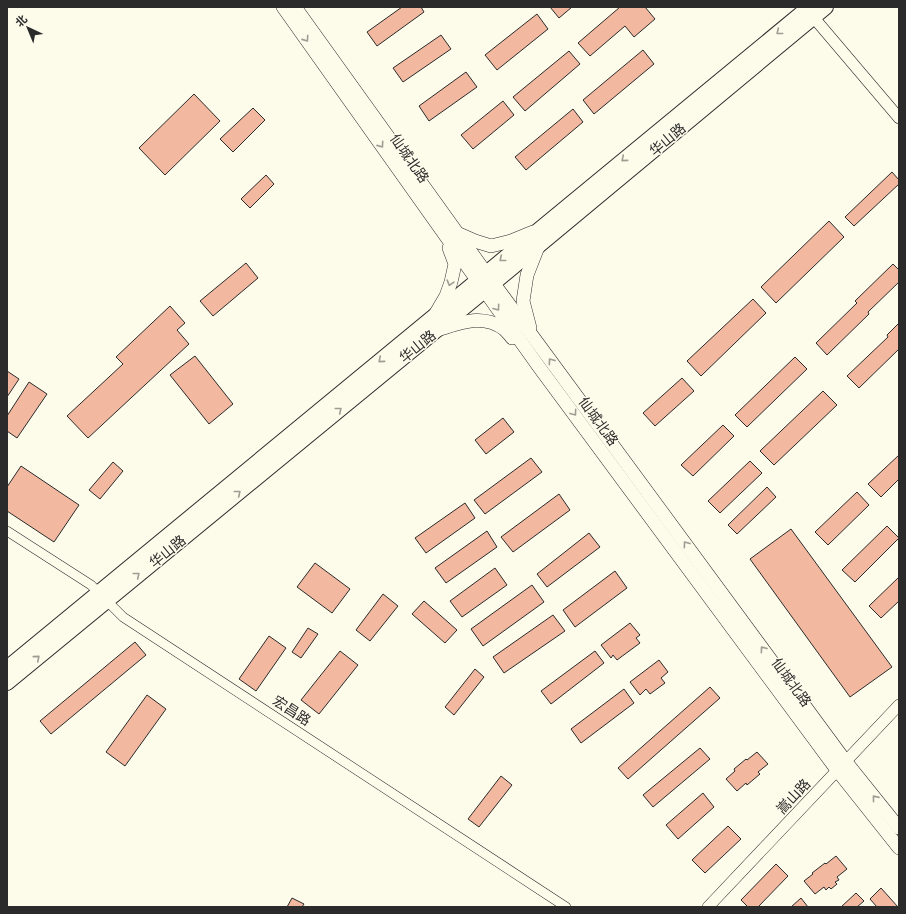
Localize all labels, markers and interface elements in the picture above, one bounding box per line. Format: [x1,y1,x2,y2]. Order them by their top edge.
north arrow [8,8,48,48]
text: 北 [12,11,31,30]
one-way arrow [776,27,783,34]
one-way arrow [301,34,308,41]
street label: 华山路 [644,117,690,161]
street label: 仙城北路 [385,129,435,187]
one-way arrow [376,141,384,148]
one-way arrow [622,154,629,161]
one-way arrow [500,255,507,262]
one-way arrow [446,279,455,286]
one-way arrow [492,303,499,310]
street label: 华山路 [394,325,440,367]
one-way arrow [378,356,385,363]
one-way arrow [549,358,556,365]
street label: 仙城北路 [574,392,624,450]
one-way arrow [334,408,341,415]
one-way arrow [569,408,576,415]
one-way arrow [233,490,241,497]
street label: 华山路 [144,530,190,572]
one-way arrow [684,542,691,549]
one-way arrow [133,573,140,580]
one-way arrow [761,647,768,654]
street label: 仙城北路 [767,653,817,711]
one-way arrow [32,655,40,662]
street label: 宏昌路 [269,690,315,730]
street label: 嵩山路 [771,773,815,819]
one-way arrow [872,795,879,802]

